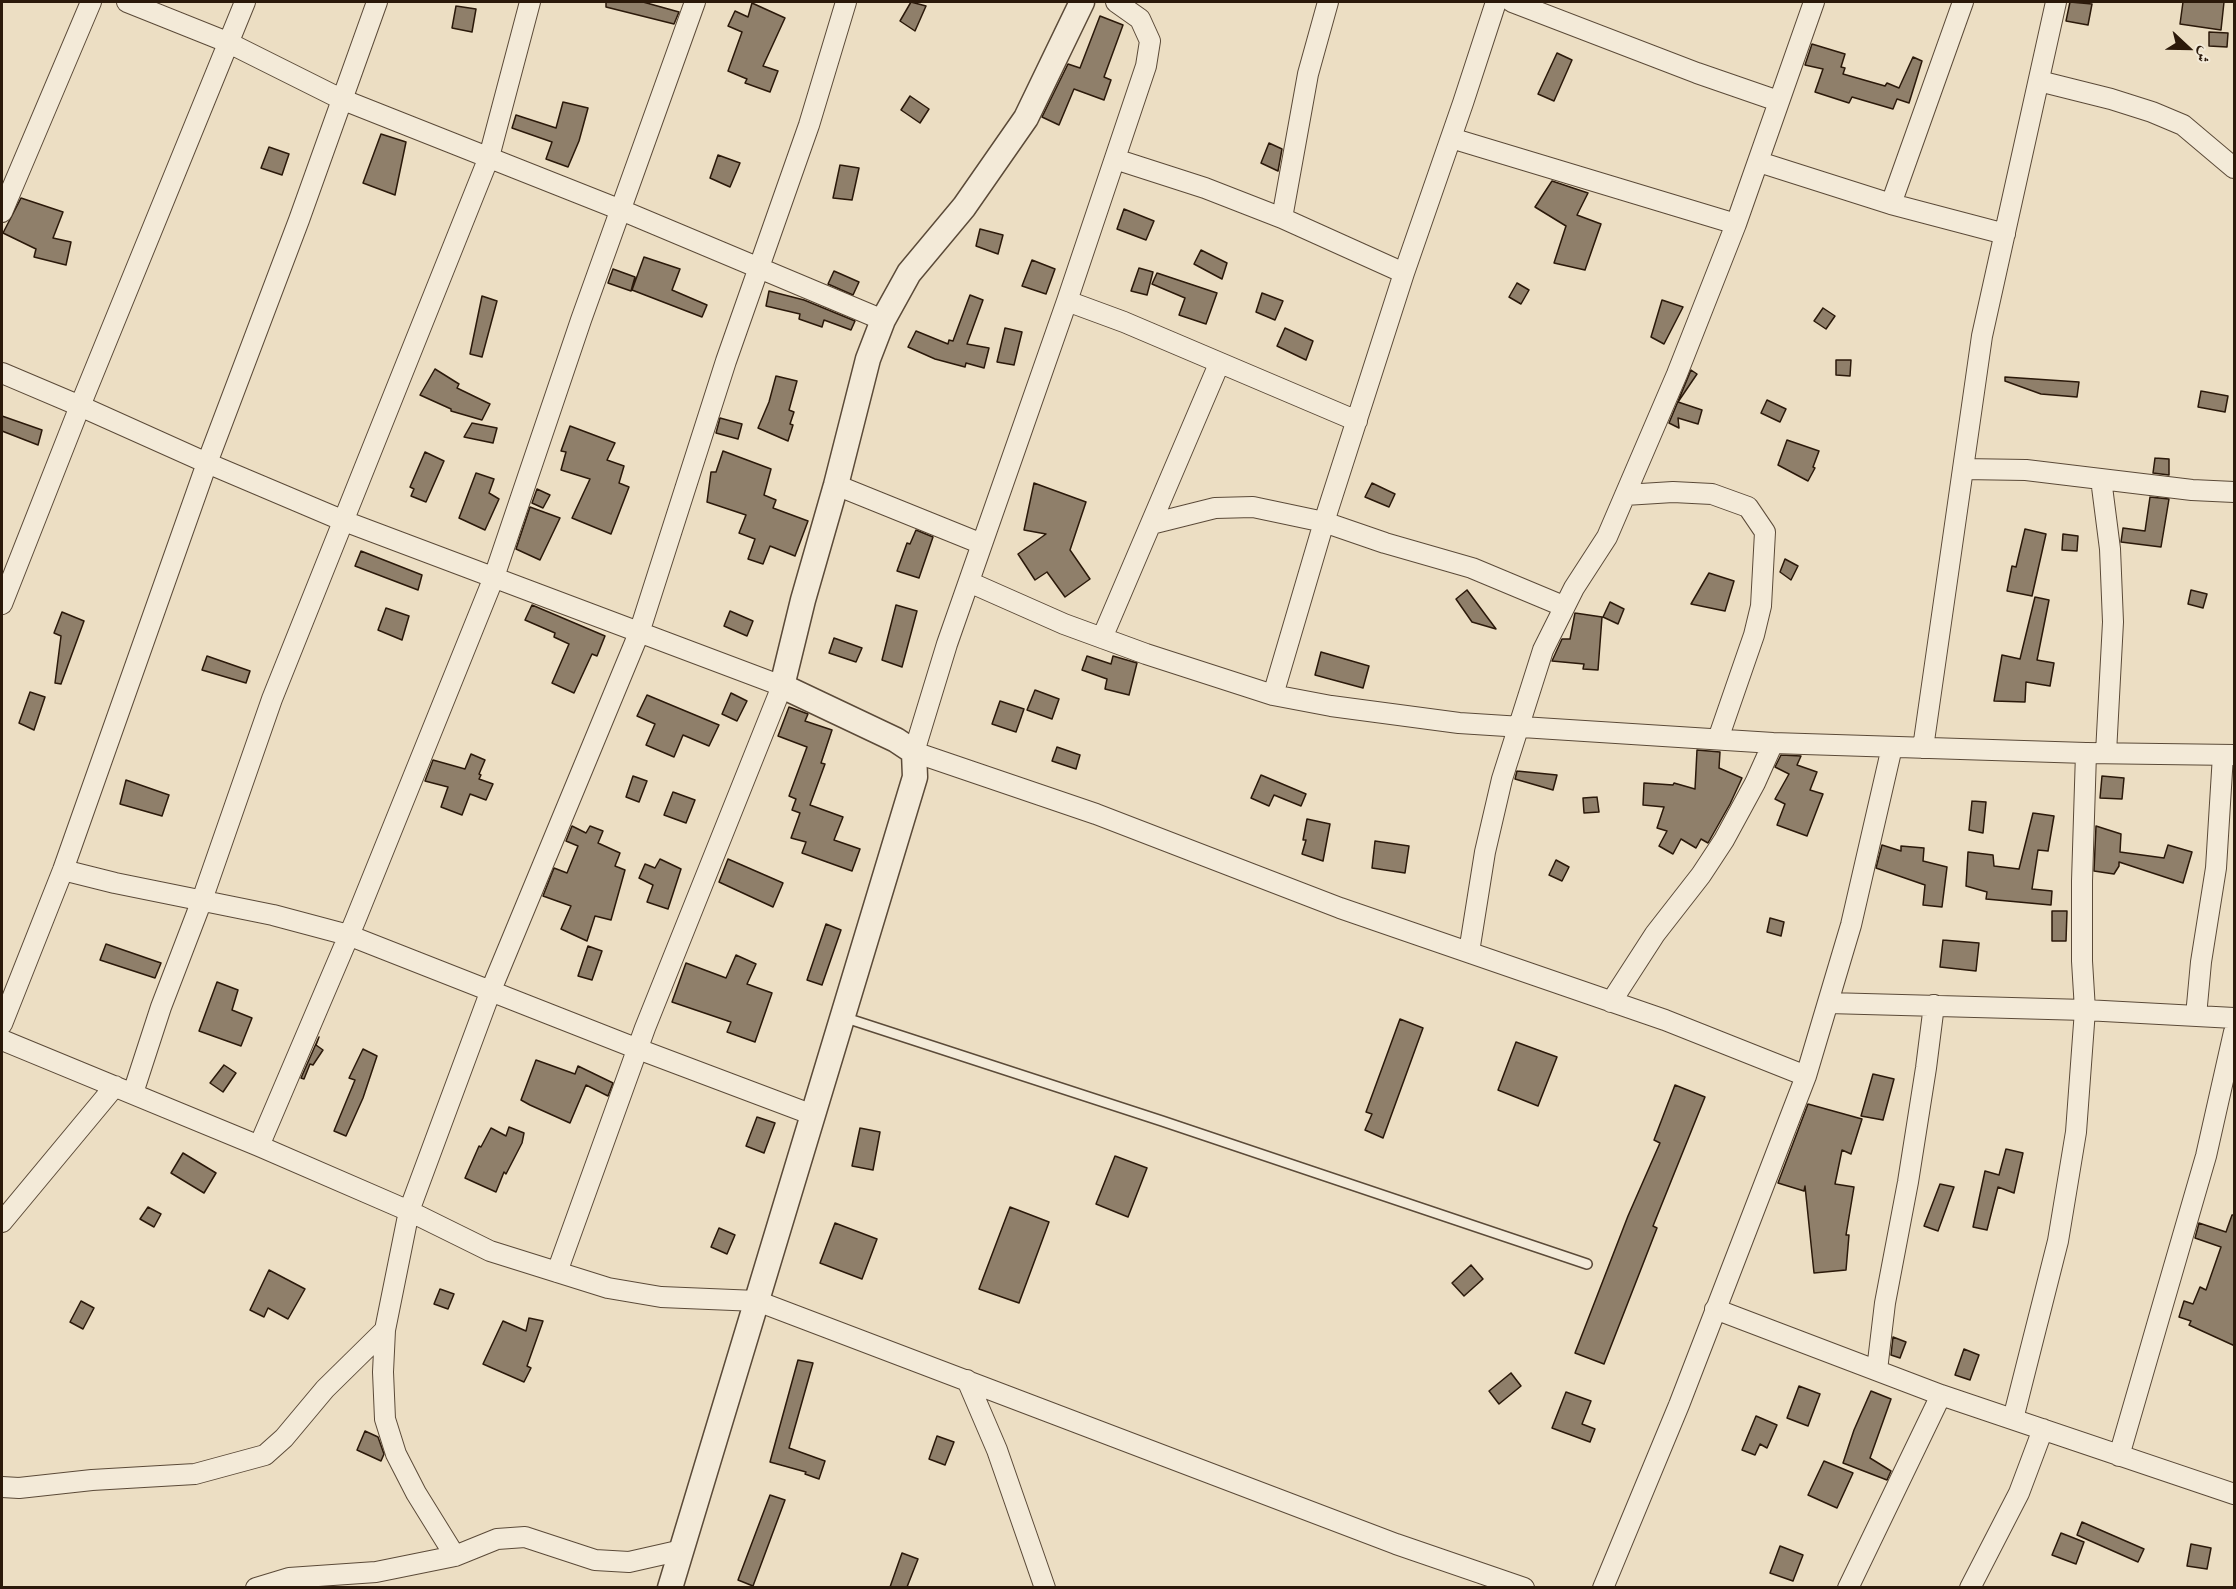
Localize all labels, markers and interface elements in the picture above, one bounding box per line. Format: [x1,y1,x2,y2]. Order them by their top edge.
north arrow [2158,18,2218,78]
text: ش [2192,44,2217,66]

